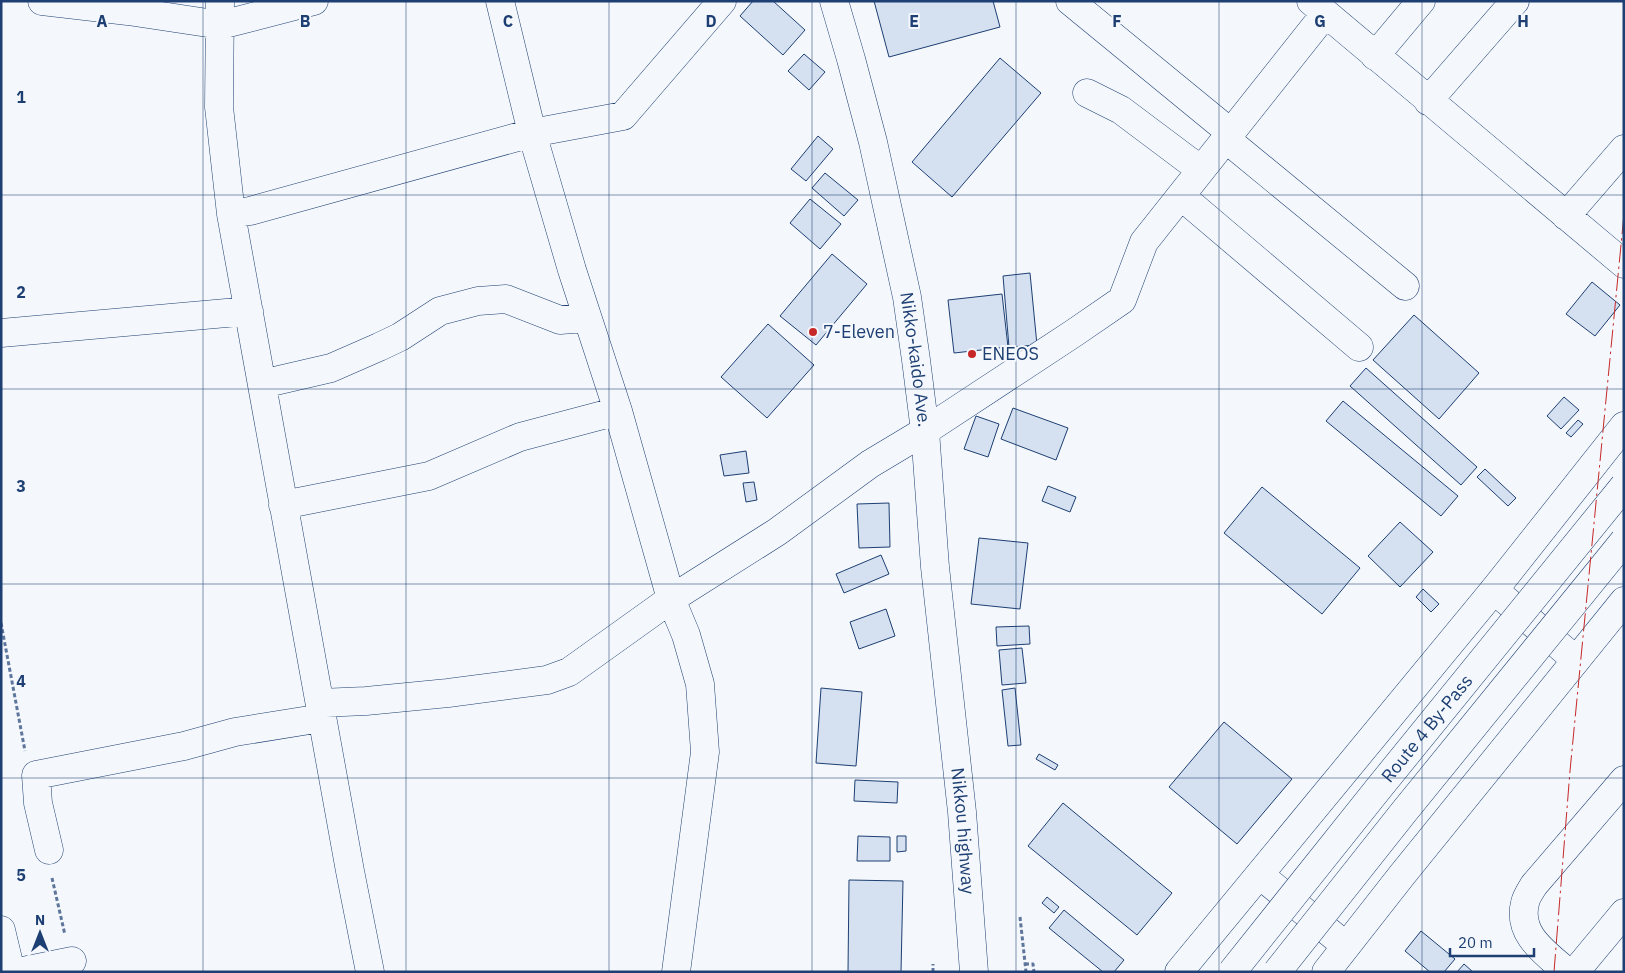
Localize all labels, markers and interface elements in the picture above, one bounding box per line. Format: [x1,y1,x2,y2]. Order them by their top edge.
text: A [97,11,108,31]
text: B [300,11,311,31]
text: C [503,11,513,31]
text: D [705,11,717,31]
text: E [909,11,919,31]
text: F [1112,11,1122,31]
text: G [1314,11,1326,31]
text: H [1517,11,1529,31]
text: 1 [16,87,26,107]
text: 2 [16,282,26,302]
street label: Nikko-kaido Ave. [895,290,936,428]
place label: 7-Eleven [823,320,895,343]
marker: 7-Eleven [807,326,819,338]
place label: ENEOS [982,342,1039,365]
marker: ENEOS [966,348,978,360]
text: 3 [16,476,26,496]
street label: Route 4 By-Pass [1376,670,1477,787]
text: 4 [16,671,26,691]
street label: Nikkou highway [946,766,980,895]
text: 5 [16,865,26,885]
north arrow [15,908,65,958]
text: N [35,911,45,929]
scale bar [1450,926,1534,958]
text: 20 m [1458,933,1493,952]

